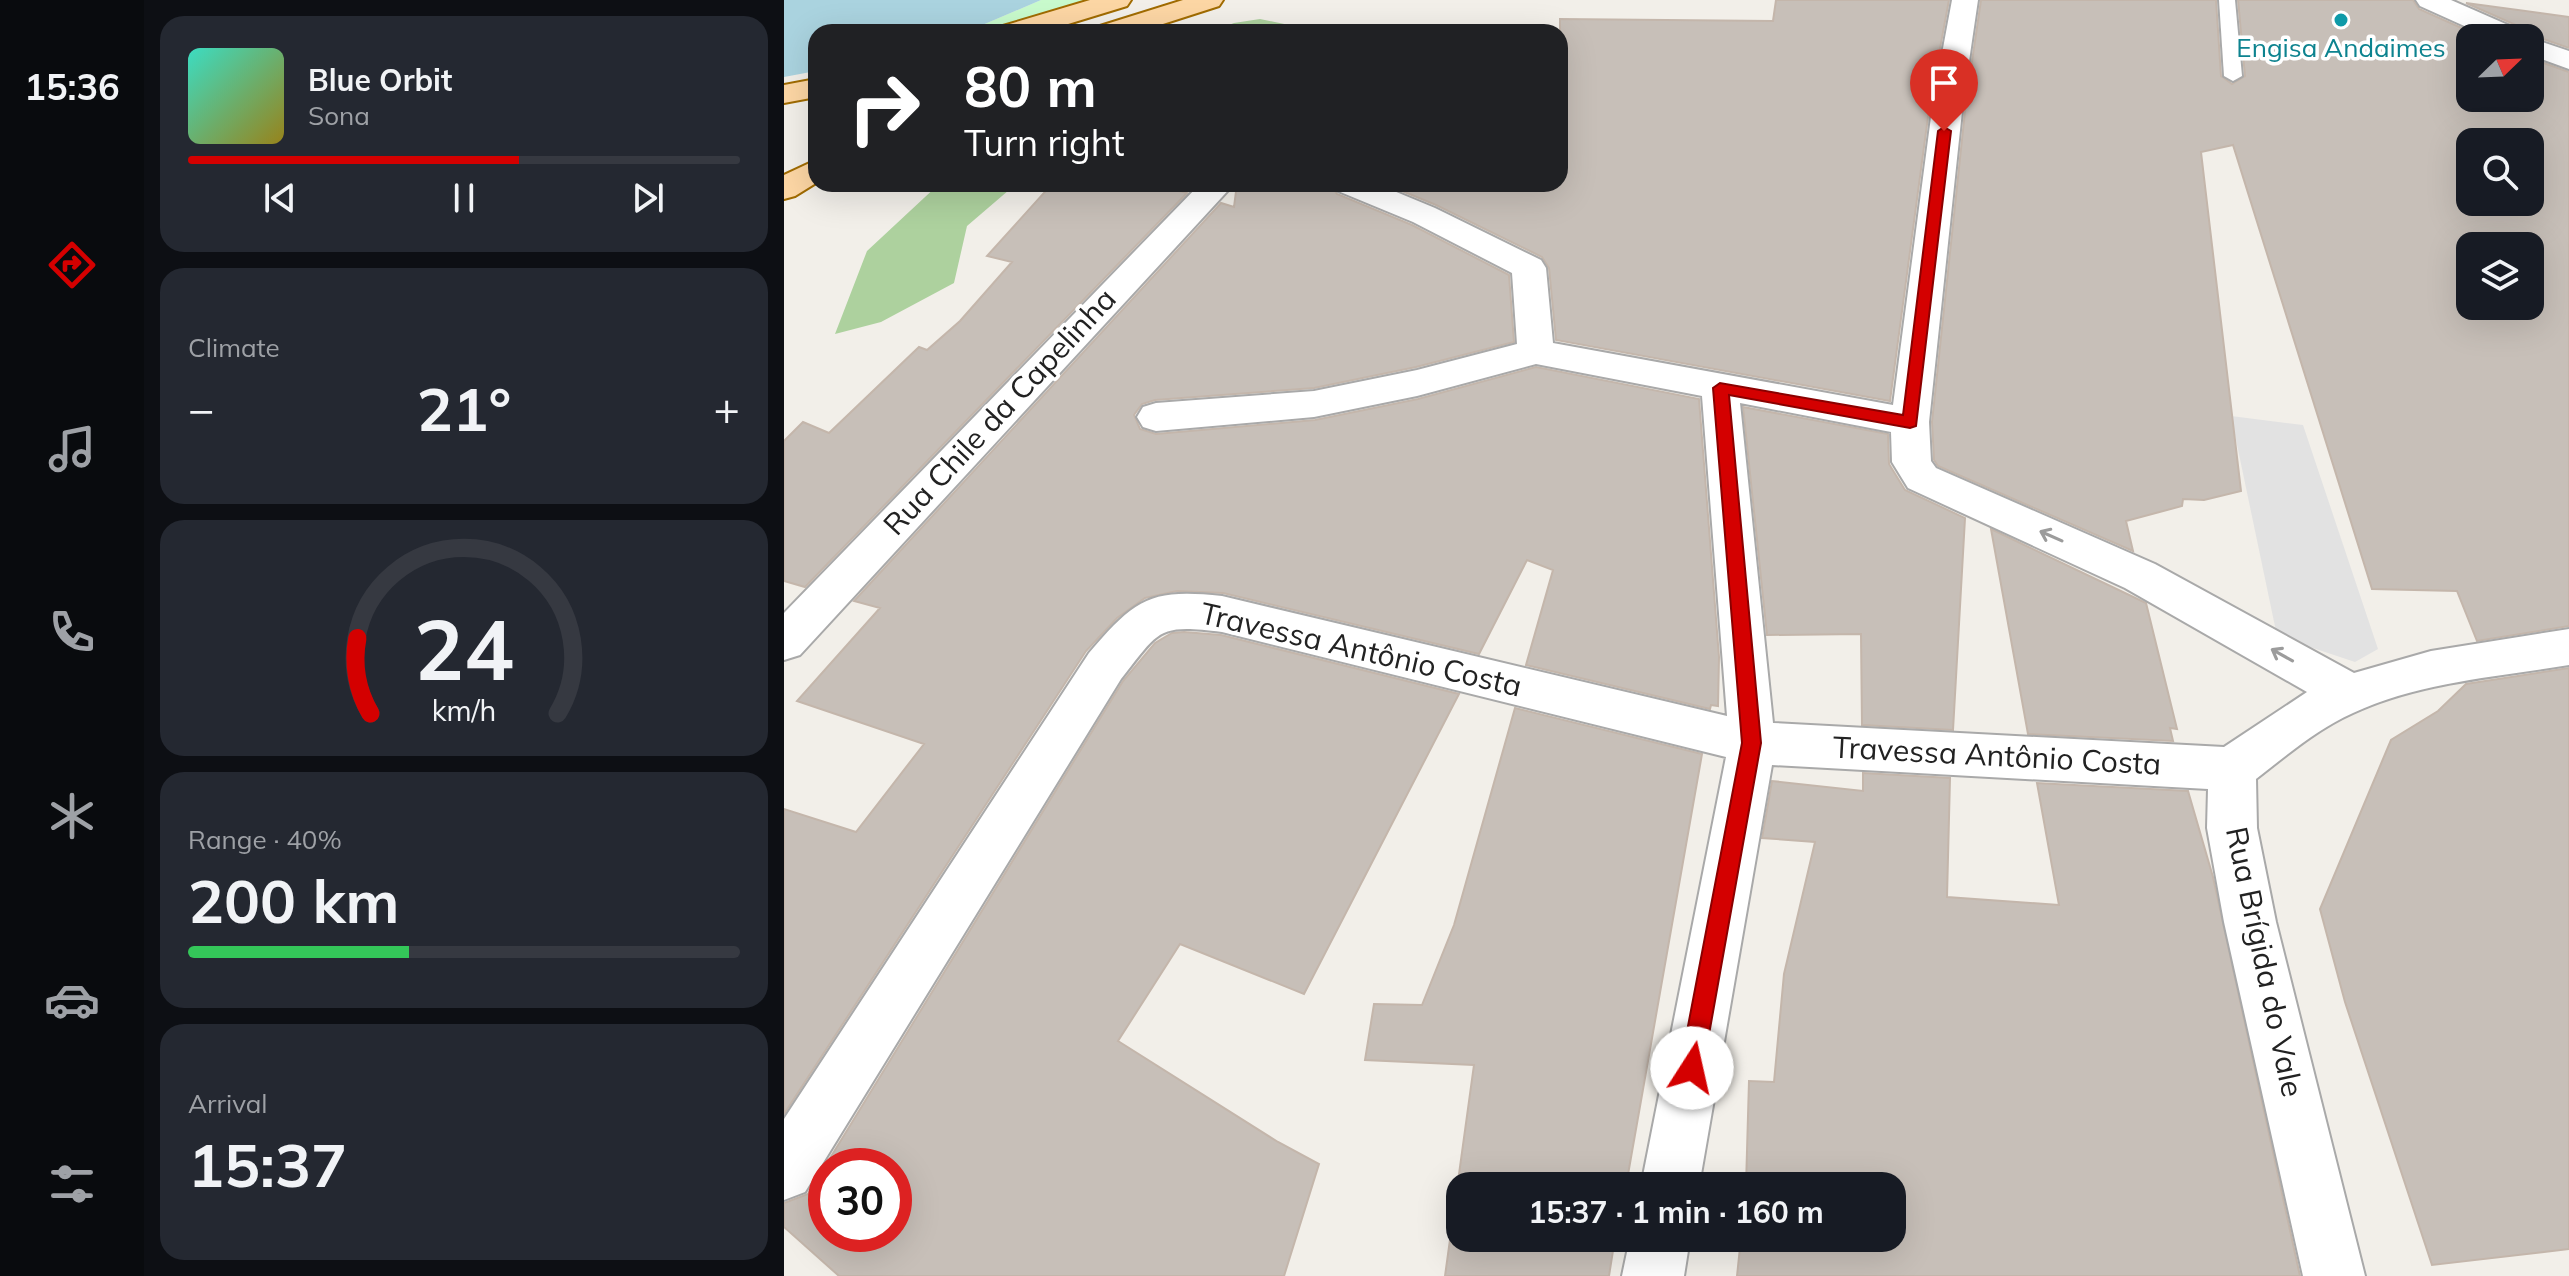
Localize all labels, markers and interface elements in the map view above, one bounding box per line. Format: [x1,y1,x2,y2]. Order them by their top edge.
marker: Engisa Andaimes [2332,11,2350,29]
north arrow [2456,24,2544,112]
map controls [2456,24,2544,320]
place label: Engisa Andaimes [2236,31,2446,64]
pin [1910,49,1978,131]
text: 80 m [964,51,1097,121]
icon: right [832,56,936,160]
text: Blue Orbit [308,61,452,99]
icon: arrive [1922,61,1966,105]
text: 15:36 [24,64,120,109]
text: Sona [308,99,370,132]
text: Turn right [964,120,1125,165]
button: search [2456,128,2544,216]
icon: previous [258,176,302,220]
icon: pause [442,176,486,220]
icon: next [626,176,670,220]
button: layers [2456,232,2544,320]
icon: directions [44,237,100,293]
street label: Rua Chile da Capelinha [875,280,1124,543]
text: Climate [188,331,280,364]
text: 21° [417,371,511,446]
text: − [188,381,214,436]
text: + [714,381,740,436]
icon: music [44,421,100,477]
one-way arrow [2039,528,2063,543]
street label: Travessa Antônio Costa [1197,594,1526,705]
text: 24 [414,596,514,701]
icon: phone [44,604,100,660]
one-way arrow [2270,647,2294,662]
text: km/h [432,692,496,728]
street label: Travessa Antônio Costa [1832,727,2162,783]
icon: climate [44,788,100,844]
text: Range · 40% [188,823,342,856]
street label: Rua Brígida do Vale [2218,823,2312,1100]
text: 200 km [188,863,400,938]
icon: car [44,972,100,1028]
position arrow [1650,1026,1734,1110]
text: Arrival [188,1087,268,1120]
text: 15:37 [188,1127,347,1202]
speed limit sign: 30 [808,1148,912,1252]
icon: filters [44,1156,100,1212]
text: 15:37 · 1 min · 160 m [1528,1193,1824,1231]

